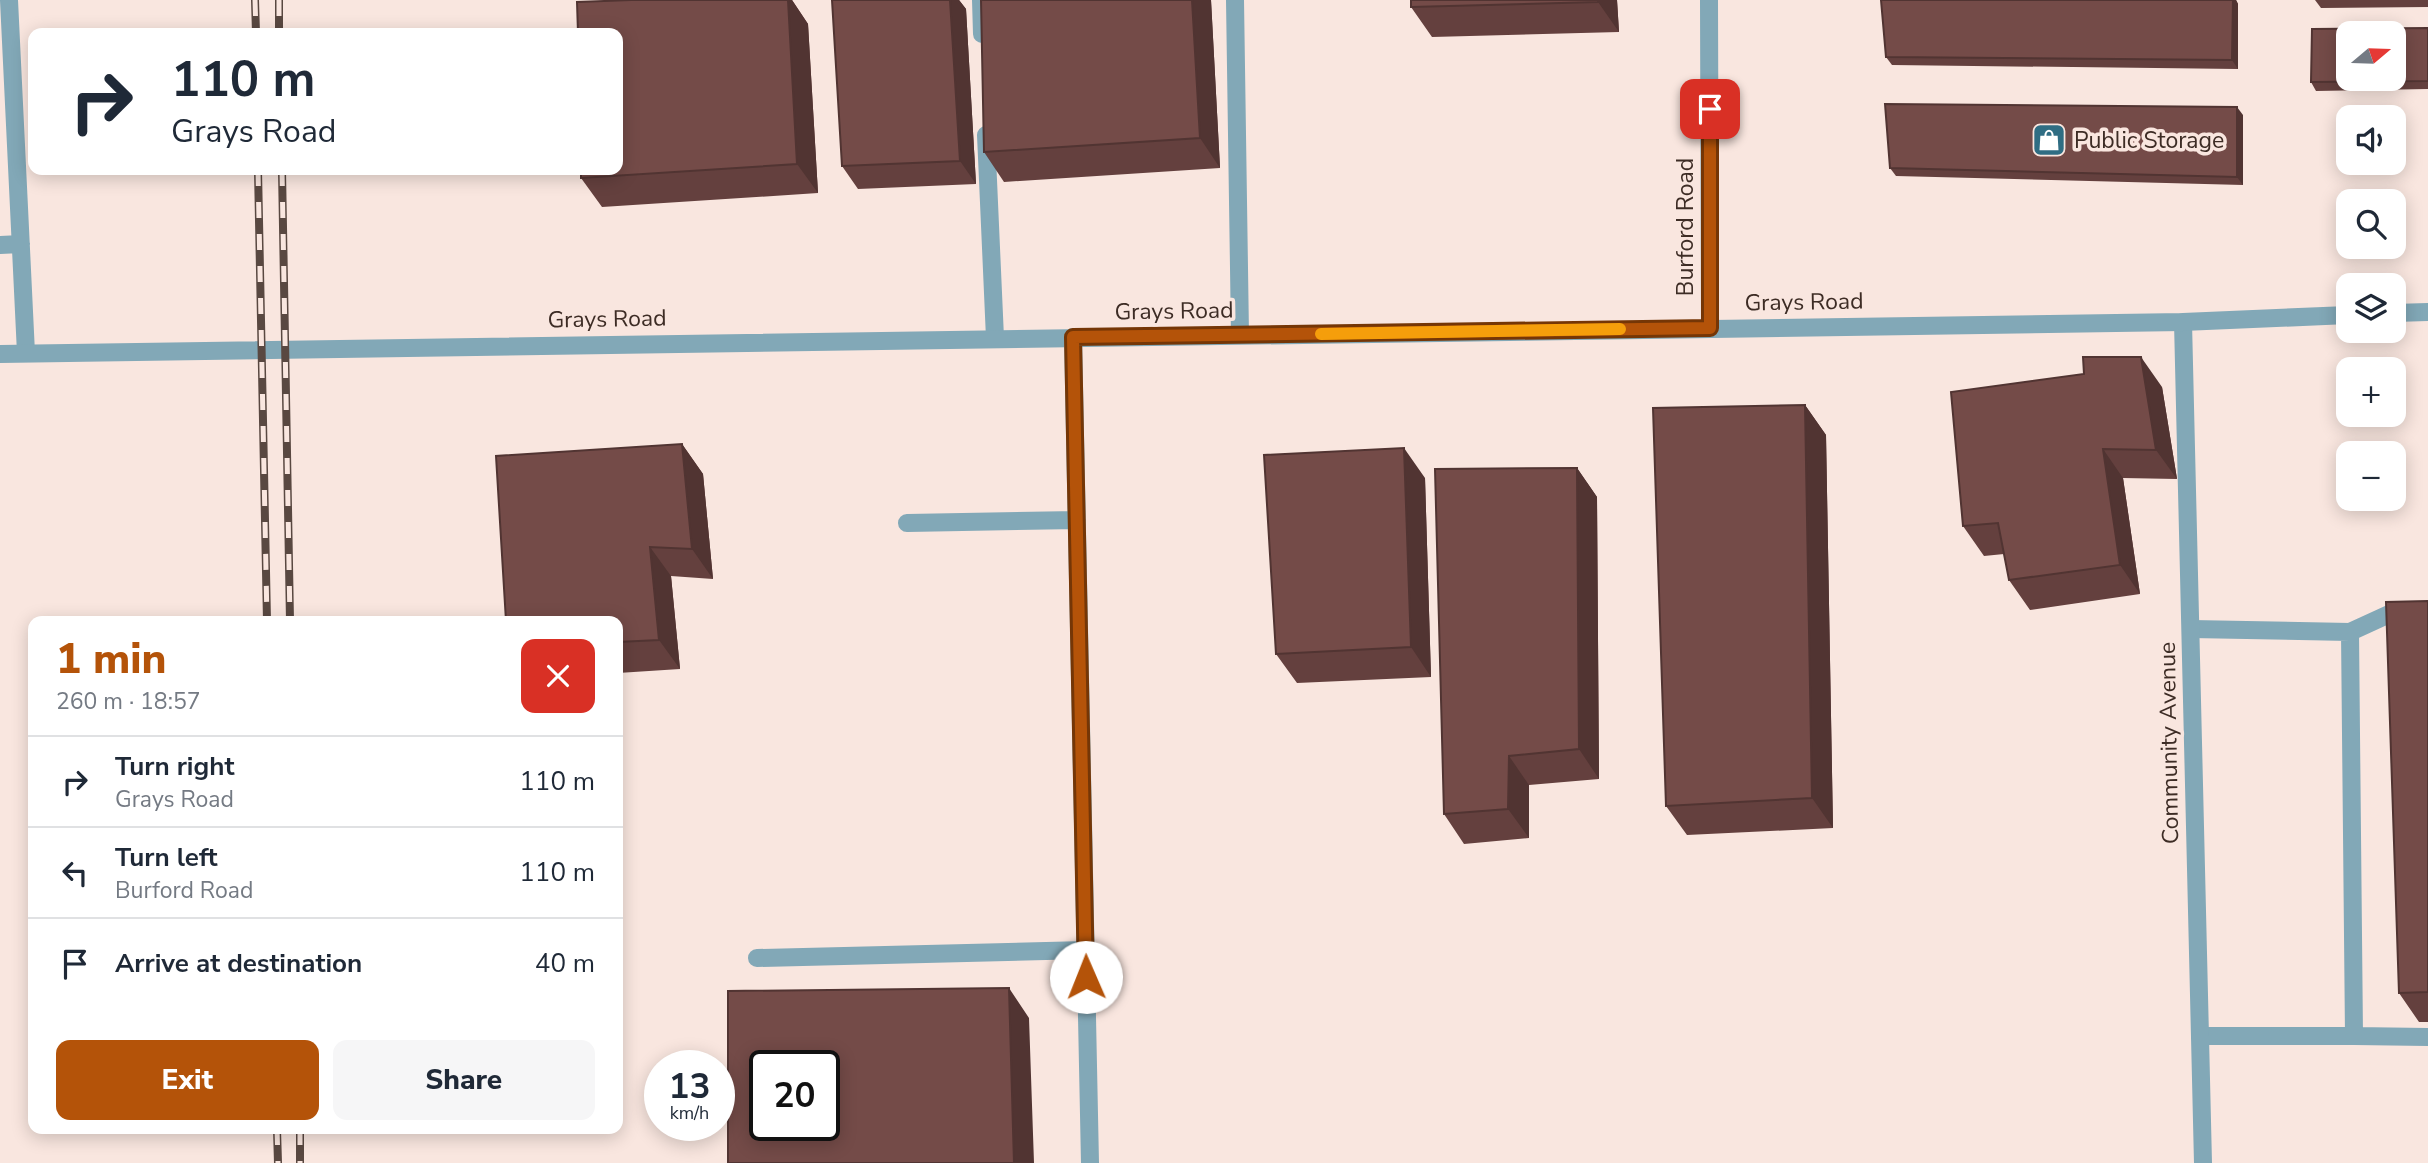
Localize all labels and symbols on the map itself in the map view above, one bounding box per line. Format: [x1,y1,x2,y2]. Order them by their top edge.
north arrow [2336,21,2406,91]
pin [1680,79,1740,139]
shop icon: Public Storage [2030,121,2068,159]
place label: Public Storage [2074,125,2224,156]
street label: Burford Road [1670,158,1701,296]
street label: Grays Road [1744,285,1864,319]
street label: Grays Road [1114,294,1234,328]
street label: Grays Road [547,302,667,336]
street label: Community Avenue [2152,642,2186,844]
position arrow [1049,940,1123,1014]
speed limit sign: 20 [749,1050,840,1141]

